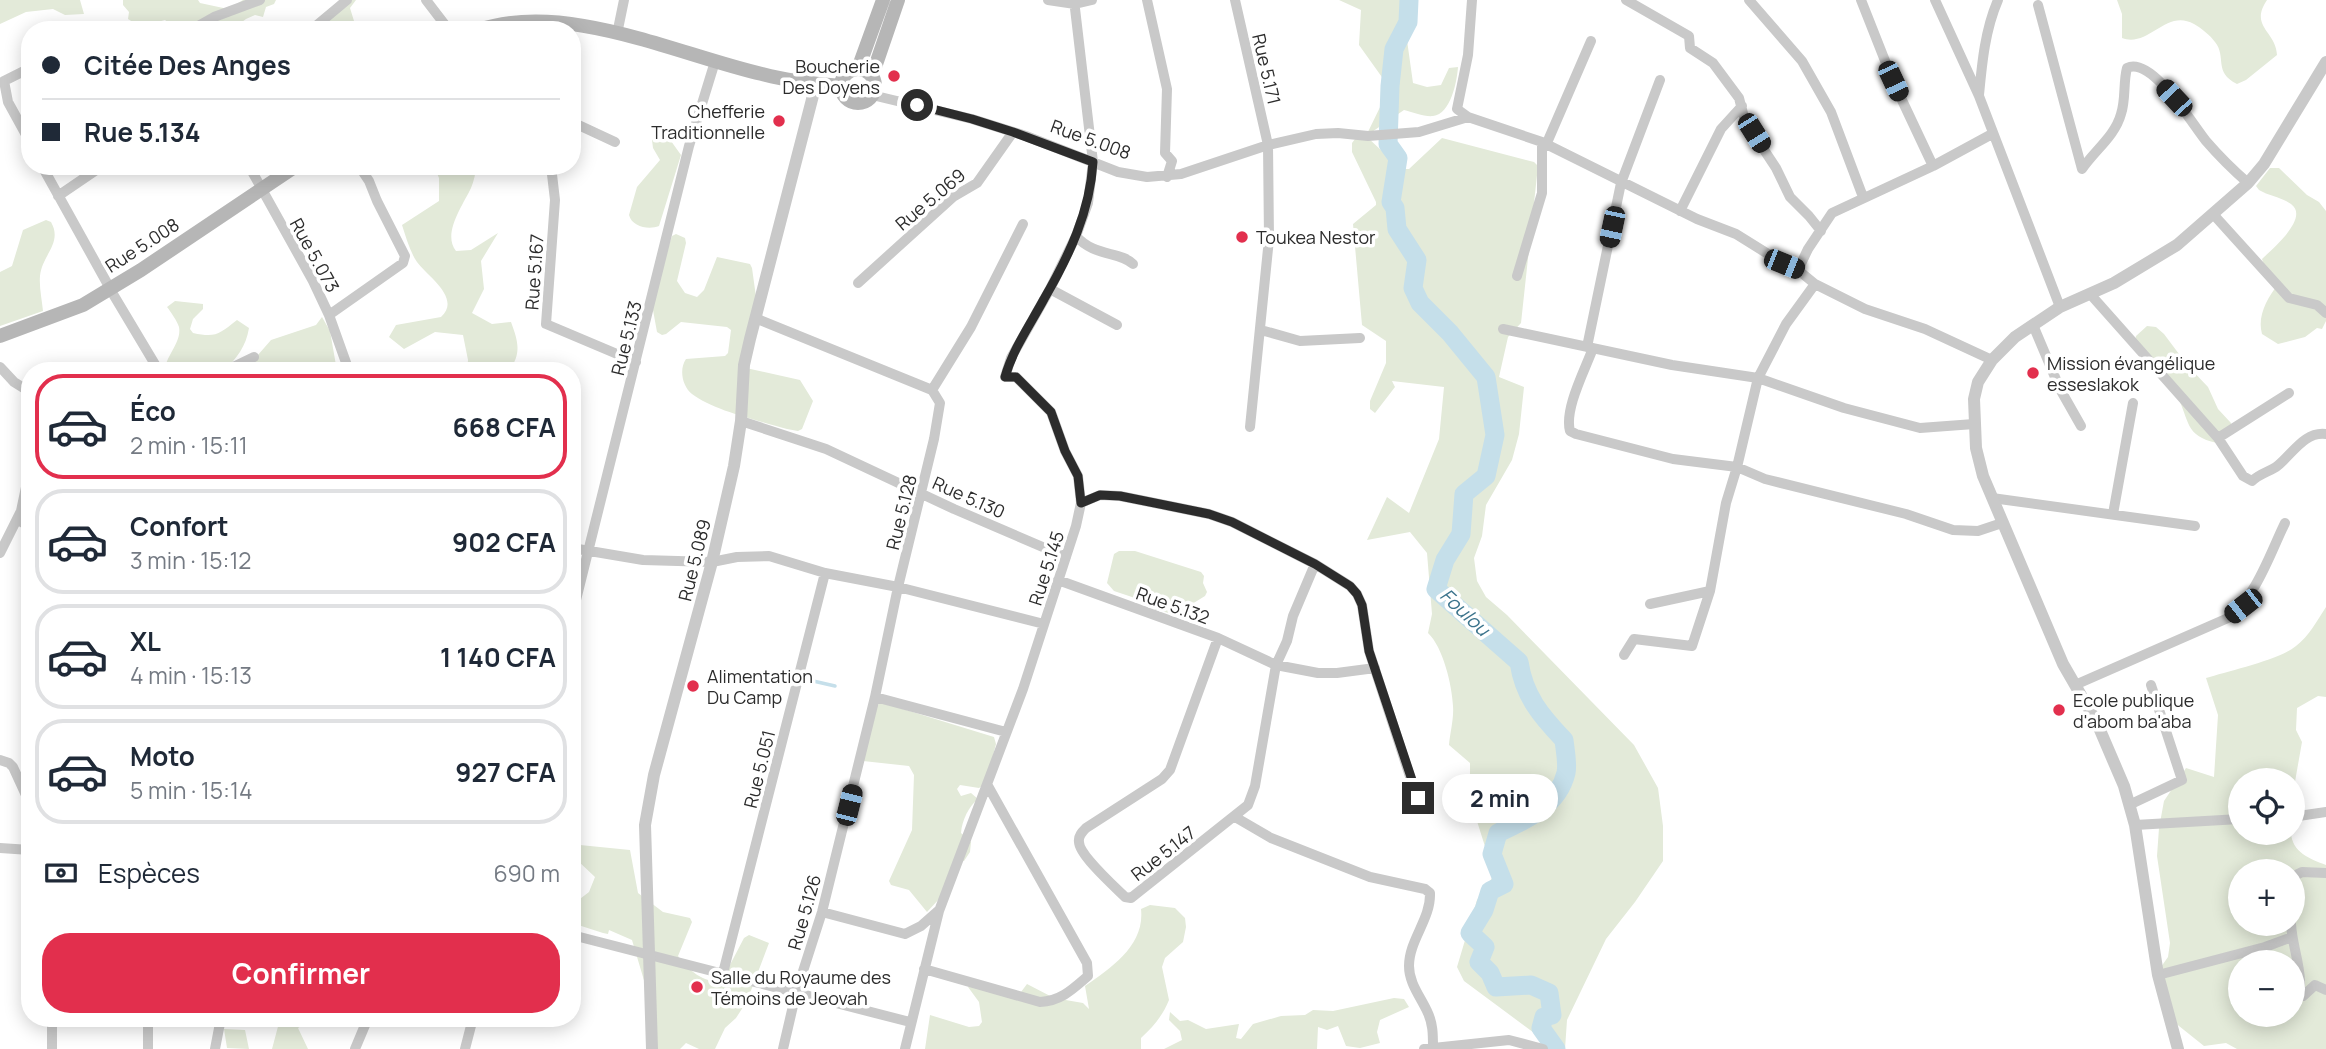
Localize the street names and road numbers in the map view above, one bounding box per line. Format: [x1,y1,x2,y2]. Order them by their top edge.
street label: Rue 5.171 [1247,31,1287,107]
street label: Rue 5.008 [1048,113,1134,165]
street label: Rue 5.069 [890,163,970,235]
street label: Rue 5.008 [100,212,184,278]
street label: Rue 5.073 [285,214,345,296]
street label: Rue 5.167 [519,233,549,311]
street label: Rue 5.133 [605,298,647,378]
street label: Rue 5.130 [929,470,1009,524]
street label: Rue 5.128 [880,472,922,552]
street label: Rue 5.089 [672,516,716,604]
street label: Rue 5.145 [1023,528,1069,608]
street label: Rue 5.132 [1133,581,1213,629]
street label: Rue 5.051 [738,728,780,810]
street label: Rue 5.147 [1126,820,1200,886]
street label: Rue 5.126 [782,871,826,953]

